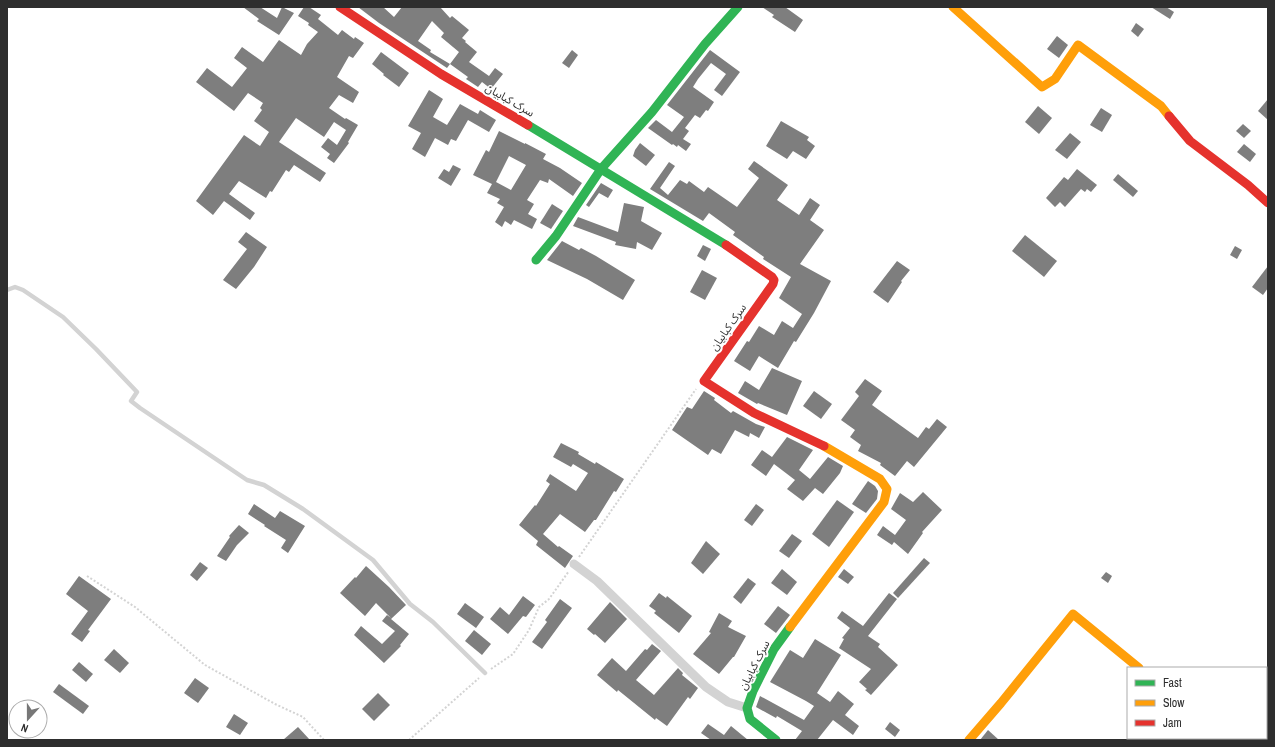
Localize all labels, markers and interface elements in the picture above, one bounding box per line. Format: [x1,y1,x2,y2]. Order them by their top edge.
street label: سرک کبابیان [483,80,537,120]
street label: سرک کبابیان [707,301,749,353]
street label: سرک کبابیان [736,637,773,692]
legend [1127,667,1267,739]
text: Fast [1163,675,1182,691]
text: Slow [1163,695,1185,711]
north arrow [8,699,48,739]
text: Jam [1163,715,1182,731]
text: N [19,721,30,736]

